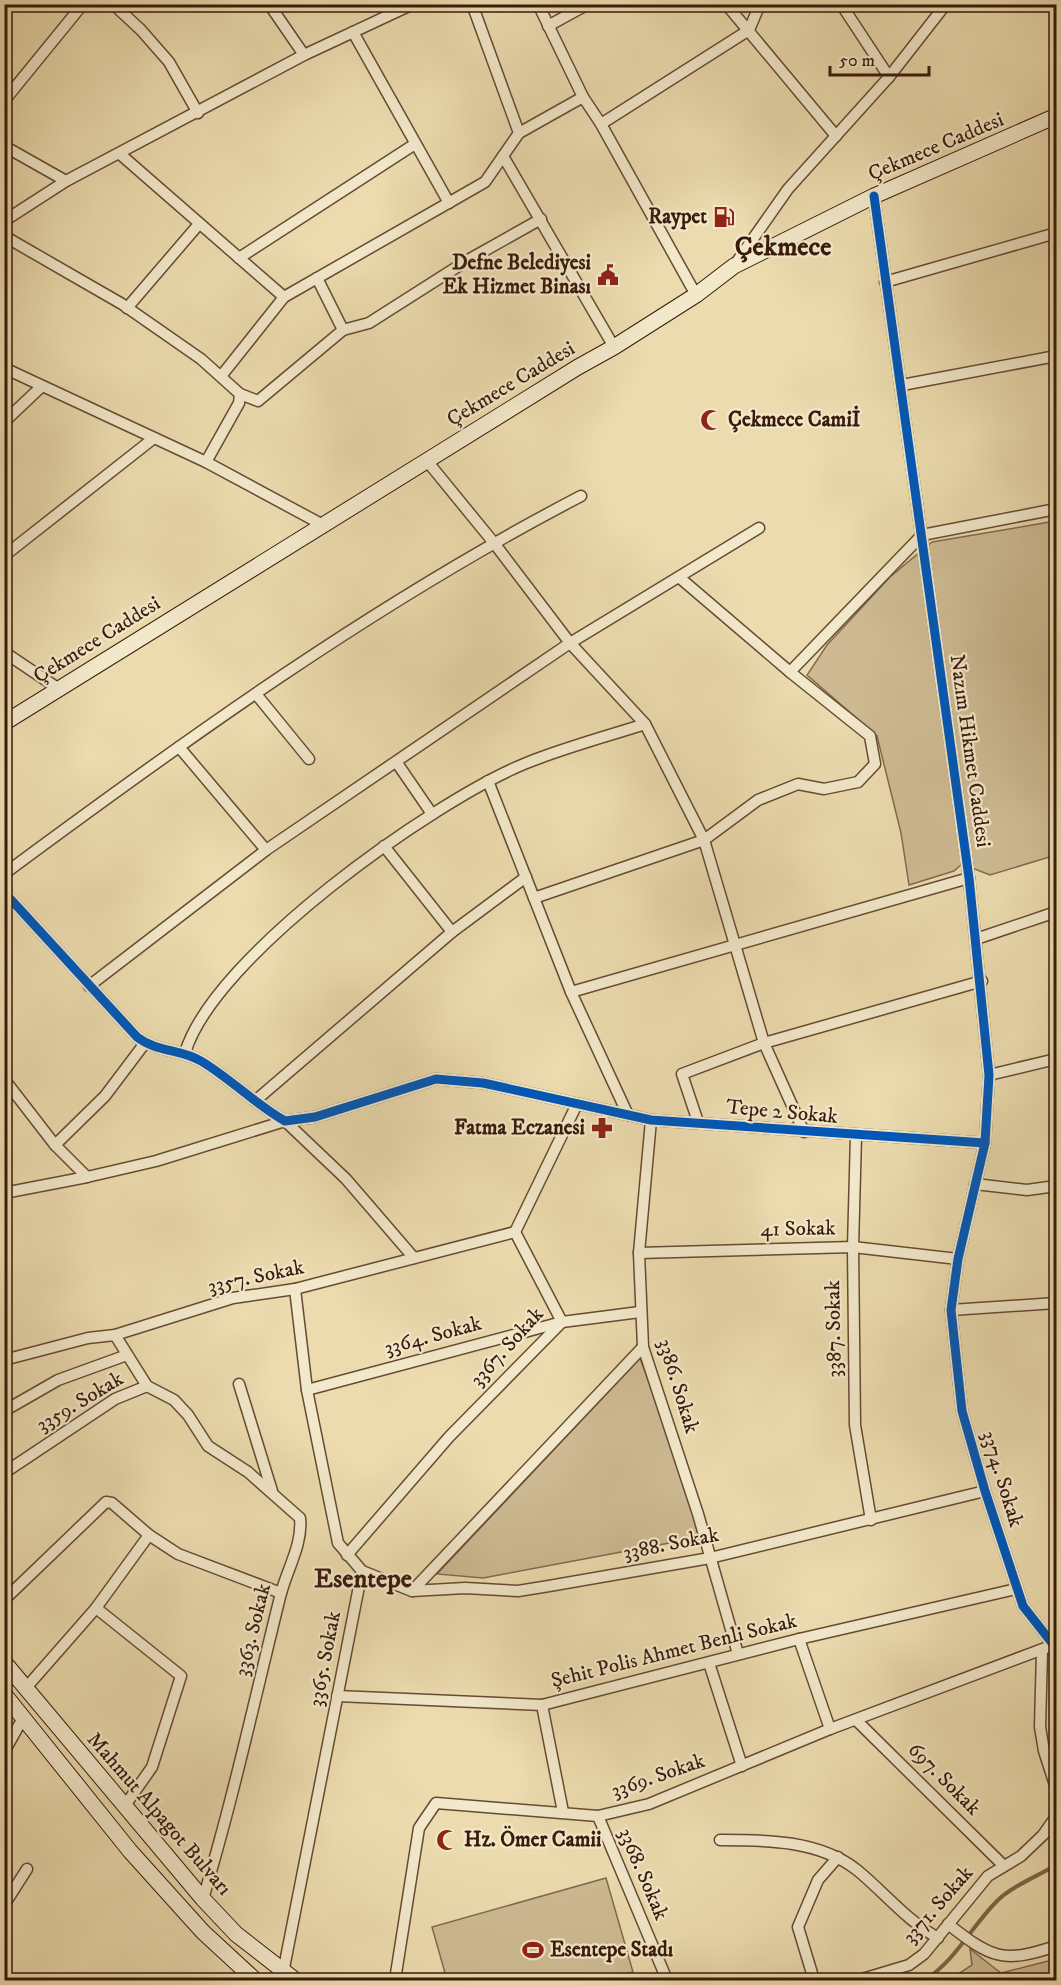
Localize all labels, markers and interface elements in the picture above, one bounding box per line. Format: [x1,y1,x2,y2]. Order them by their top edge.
scale bar [830,39,929,77]
text: 50 m [839,50,875,72]
street label: Çekmece Caddesi [864,107,1008,187]
place label: Raypet [648,204,707,230]
fuel station icon: Raypet [712,205,736,229]
district label: Çekmece [735,230,831,264]
place label: Defne Belediyesi Ek Hizmet Binası [443,250,592,300]
public building icon: Defne Belediyesi Ek Hizmet Binası [596,263,620,287]
street label: Çekmece Caddesi [442,336,580,432]
place label: Çekmece Camiİ [728,405,861,433]
mosque icon: Çekmece Camiİ [699,408,723,432]
street label: Çekmece Caddesi [29,591,165,689]
street label: Nazım Hikmet Caddesi [944,653,996,849]
street label: Tepe 2 Sokak [725,1094,839,1130]
place label: Fatma Eczanesi [454,1115,586,1141]
pharmacy icon: Fatma Eczanesi [590,1116,614,1140]
street label: 41 Sokak [760,1215,836,1243]
street label: 3357. Sokak [206,1254,307,1300]
street label: 3387. Sokak [820,1279,848,1378]
street label: 3367. Sokak [465,1301,550,1392]
street label: 3364. Sokak [382,1310,485,1361]
street label: 3386. Sokak [651,1336,705,1437]
street label: 3359. Sokak [32,1366,129,1438]
street label: 3374. Sokak [975,1428,1029,1531]
street label: 3388. Sokak [621,1522,722,1566]
district label: Esentepe [314,1562,412,1596]
street label: 3363. Sokak [229,1580,277,1679]
street label: 3365. Sokak [303,1608,347,1709]
street label: Şehit Polis Ahmet Benli Sokak [548,1608,800,1694]
street label: Mahmut Alpagot Bulvarı [81,1727,237,1901]
street label: 697. Sokak [902,1737,986,1821]
street label: 3369. Sokak [608,1748,709,1804]
street label: 3368. Sokak [612,1824,674,1924]
place label: Hz. Ömer Camii [464,1825,602,1853]
mosque icon: Hz. Ömer Camii [435,1828,459,1852]
street label: 3371. Sokak [897,1860,979,1949]
place label: Esentepe Stadı [550,1937,674,1963]
sports icon: Esentepe Stadı [521,1938,545,1962]

